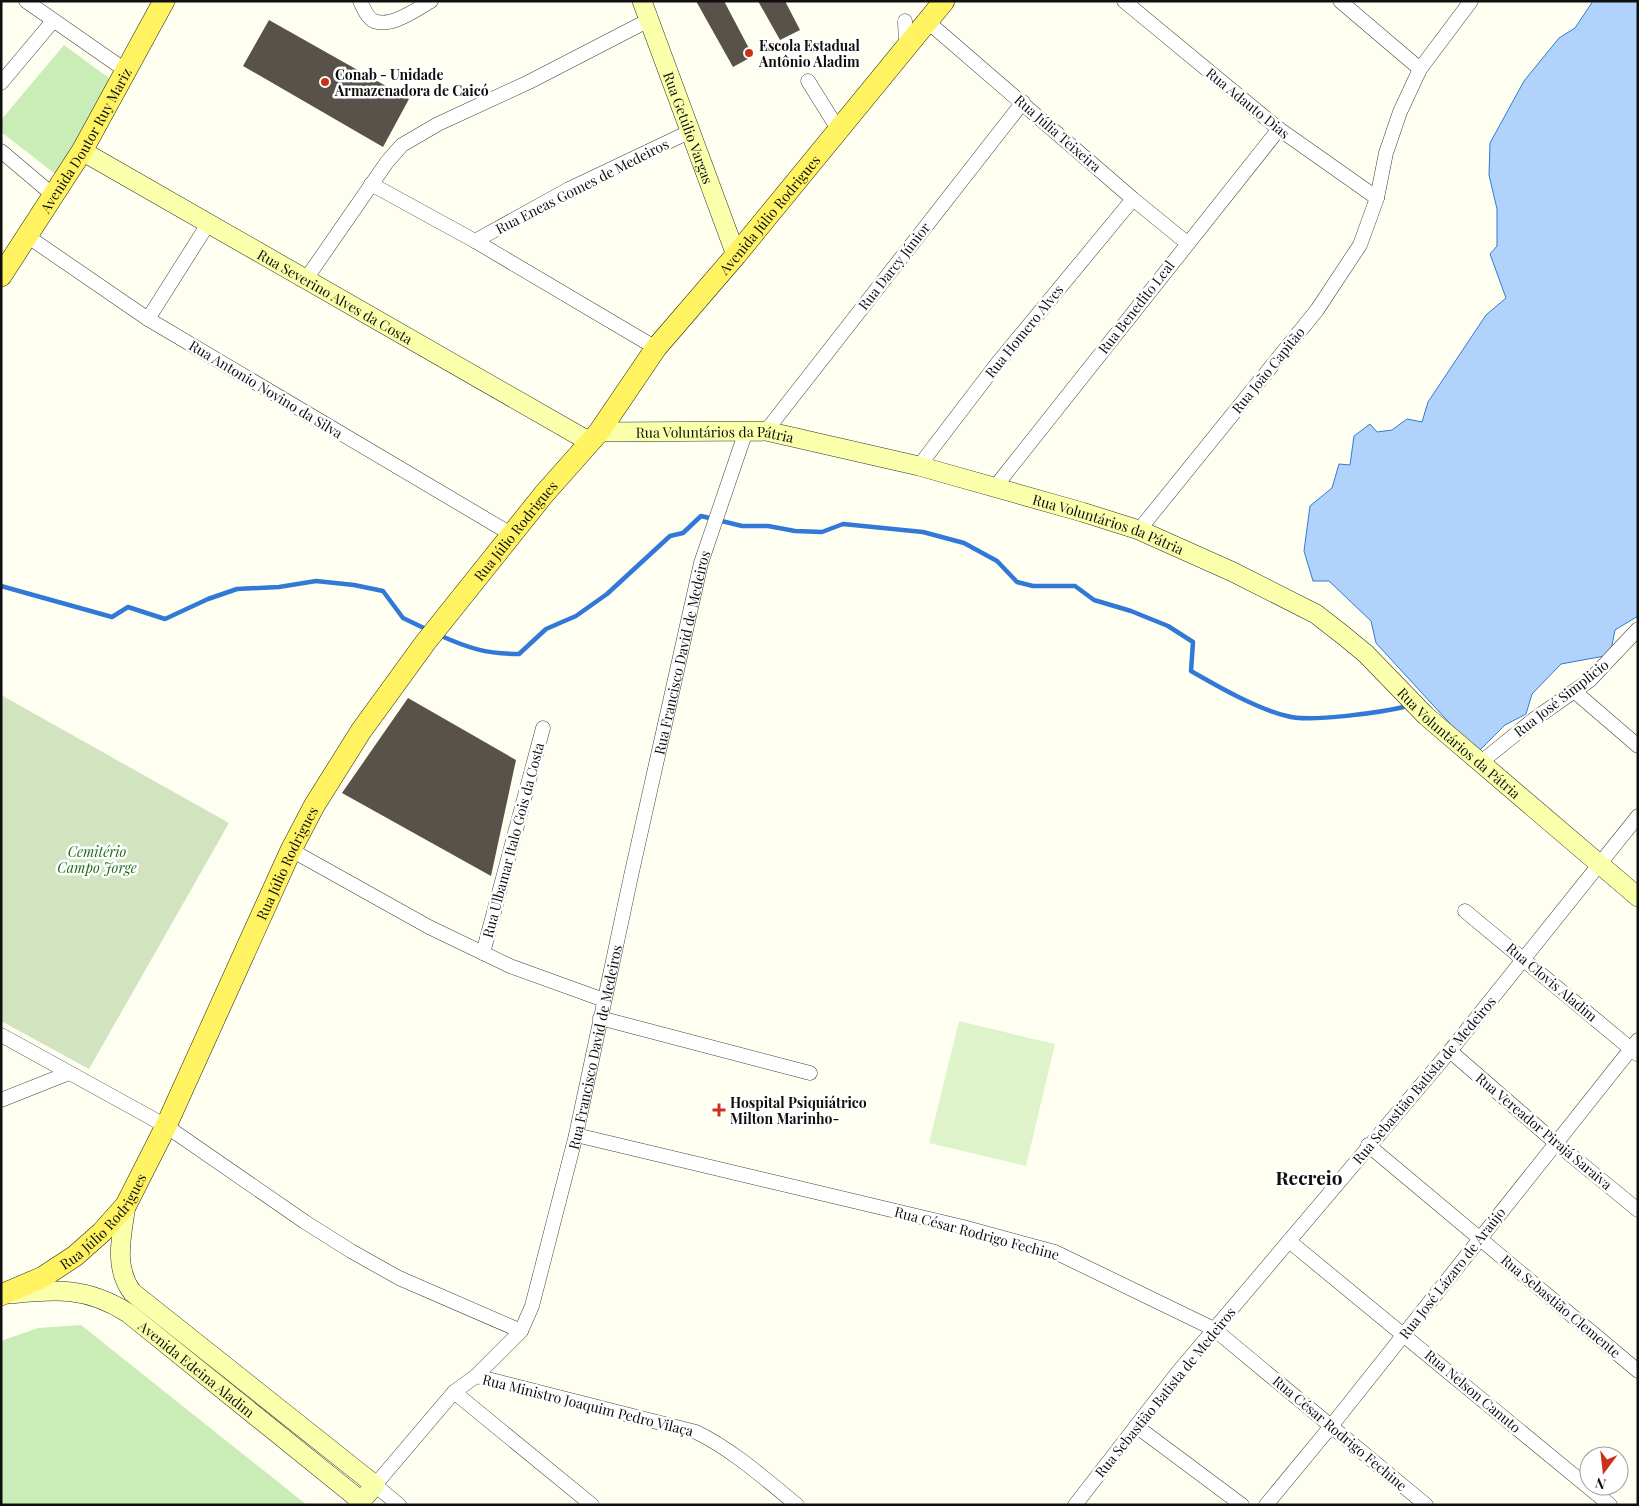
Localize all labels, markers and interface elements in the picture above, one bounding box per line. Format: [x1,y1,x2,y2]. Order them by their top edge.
place label: Escola Estadual Antônio Aladim [758,36,860,71]
marker: Escola Estadual Antônio Aladim [743,47,755,59]
street label: Rua Adauto Dias [1202,63,1294,143]
street label: Avenida Doutor Ruy Mariz [35,64,135,217]
place label: Conab - Unidade Armazenadora de Caicó [334,65,489,100]
street label: Rua Getúlio Vargas [659,69,718,186]
marker: Conab - Unidade Armazenadora de Caicó [319,76,331,88]
street label: Rua Júlia Teixeira [1011,90,1105,176]
street label: Rua Eneas Gomes de Medeiros [492,134,672,238]
street label: Avenida Júlio Rodrigues [714,150,824,279]
street label: Rua Darcy Júnior [854,218,935,314]
street label: Rua Severino Alves da Costa [254,244,416,348]
street label: Rua Benedito Leal [1094,256,1178,358]
street label: Rua Homero Alves [981,281,1067,381]
street label: Rua João Capitão [1227,323,1309,417]
street label: Rua Antonio Novino da Silva [186,336,346,442]
street label: Rua Voluntários da Pátria [636,422,796,447]
street label: Rua Júlio Rodrigues [469,476,561,584]
street label: Rua Voluntários da Pátria [1031,489,1187,558]
street label: Rua Francisco David de Medeiros [649,548,714,756]
street label: Rua José Simplicio [1510,655,1612,741]
street label: Rua Voluntários da Pátria [1394,683,1525,802]
street label: Rua Ulbamar Italo Gois da Costa [478,740,548,940]
street label: Rua Júlio Rodrigues [251,803,322,923]
park label: Cemitério Campo Jorge [57,842,137,877]
street label: Rua Clovis Aladim [1503,938,1602,1026]
street label: Rua Francisco David de Medeiros [563,943,626,1151]
street label: Rua Sebastião Batista de Medeiros [1348,992,1500,1168]
street label: Rua Vereador Pirajá Saraiva [1472,1068,1616,1194]
place label: Hospital Psiquiátrico Milton Marinho- [730,1093,867,1128]
marker: Hospital Psiquiátrico Milton Marinho- [712,1103,726,1117]
district label: Recreio [1275,1164,1343,1190]
street label: Rua Júlio Rodrigues [56,1170,150,1273]
street label: Rua César Rodrigo Fechine [893,1202,1061,1264]
street label: Rua José Lázaro de Araújo [1395,1203,1510,1343]
street label: Rua Sebastião Clemente [1497,1250,1625,1362]
street label: Rua Sebastião Batista de Medeiros [1090,1303,1240,1481]
street label: Avenida Edeina Aladim [134,1315,259,1422]
street label: Rua Nelson Canuto [1421,1345,1525,1437]
street label: Rua Ministro Joaquim Pedro Vilaça [481,1370,695,1440]
street label: Rua César Rodrigo Fechine [1269,1371,1411,1495]
north arrow [1579,1446,1629,1496]
text: N [1593,1474,1608,1495]

